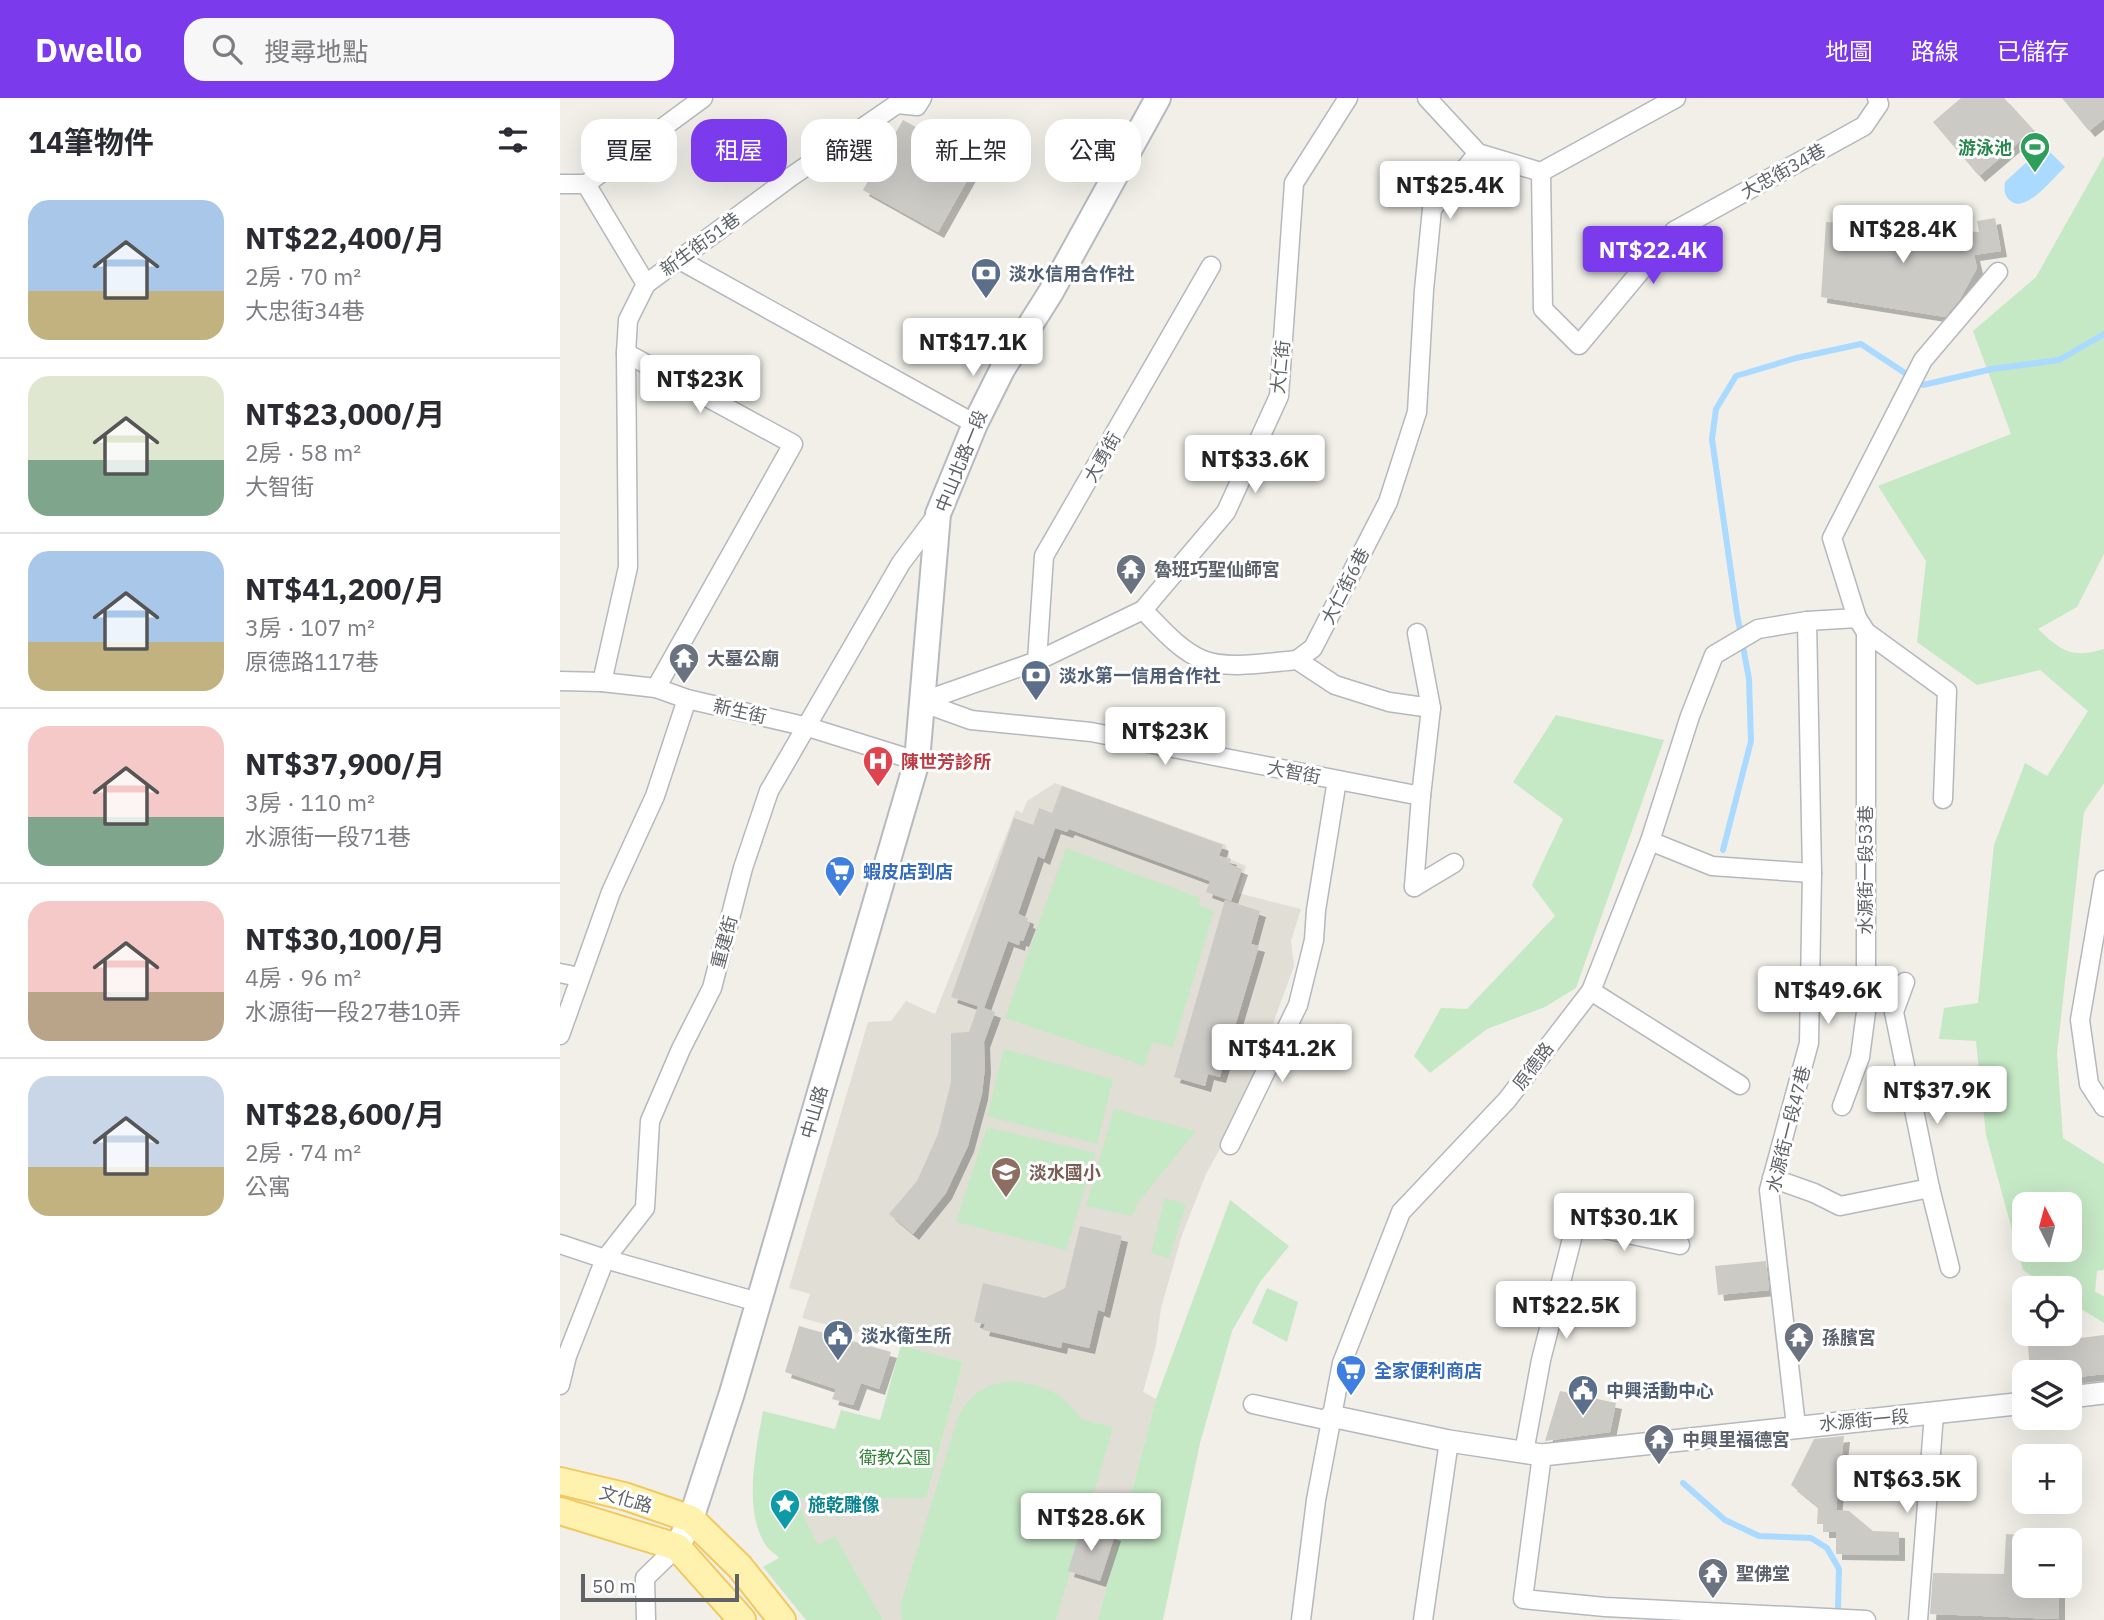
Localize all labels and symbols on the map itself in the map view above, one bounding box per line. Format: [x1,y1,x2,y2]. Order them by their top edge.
sports icon: 游泳池 [2018,130,2052,174]
place label: 游泳池 [1958,136,2012,159]
street label: 大忠街34巷 [1736,138,1830,204]
pin: NT$25.4K [1378,162,1522,221]
pin: NT$28.4K [1831,206,1975,265]
street label: 新生街51巷 [655,207,745,281]
pin: NT$22.4K [1581,226,1725,286]
bank icon: 淡水信用合作社 [969,256,1003,300]
place label: 淡水信用合作社 [1009,262,1135,285]
pin: NT$17.1K [901,318,1045,378]
street label: 大仁街 [1266,339,1294,395]
pin: NT$23K [643,356,757,415]
street label: 中山北路一段 [930,407,992,515]
street label: 大勇街 [1079,428,1125,486]
pin: NT$33.6K [1183,436,1327,495]
street label: 大仁街6巷 [1316,544,1374,628]
temple icon: 魯班巧聖仙師宮 [1114,552,1148,596]
place label: 魯班巧聖仙師宮 [1154,558,1280,581]
temple icon: 大墓公廟 [667,641,701,685]
place label: 大墓公廟 [707,647,779,670]
bank icon: 淡水第一信用合作社 [1019,658,1053,702]
place label: 淡水第一信用合作社 [1059,664,1221,687]
street label: 新生街 [711,694,769,728]
pin: NT$23K [1108,708,1222,767]
hospital icon: 陳世芳診所 [861,744,895,788]
place label: 陳世芳診所 [901,750,991,773]
street label: 大智街 [1265,756,1323,788]
street label: 水源街一段53巷 [1854,805,1877,935]
supermarket icon: 蝦皮店到店 [823,854,857,898]
place label: 蝦皮店到店 [863,860,953,883]
street label: 重建街 [706,913,742,971]
pin: NT$49.6K [1756,967,1900,1026]
pin: NT$41.2K [1210,1024,1354,1084]
street label: 原德路 [1508,1038,1558,1094]
street label: 水源街一段47巷 [1761,1063,1815,1195]
pin: NT$37.9K [1865,1066,2009,1126]
street label: 中山路 [796,1083,832,1141]
school or university icon: 淡水國小 [989,1155,1023,1199]
place label: 淡水國小 [1029,1161,1101,1184]
north arrow [2012,1192,2082,1262]
pin: NT$30.1K [1552,1194,1696,1253]
pin: NT$22.5K [1494,1282,1638,1341]
public building icon: 淡水衛生所 [821,1318,855,1362]
temple icon: 孫臏宮 [1782,1320,1816,1364]
place label: 淡水衛生所 [861,1324,951,1347]
place label: 孫臏宮 [1822,1326,1876,1349]
supermarket icon: 全家便利商店 [1334,1353,1368,1397]
place label: 全家便利商店 [1374,1359,1482,1382]
public building icon: 中興活動中心 [1566,1373,1600,1417]
place label: 中興活動中心 [1606,1379,1714,1402]
street label: 水源街一段 [1818,1405,1910,1435]
temple icon: 中興里福德宮 [1642,1422,1676,1466]
place label: 中興里福德宮 [1682,1428,1790,1451]
park label: 衛教公園 [859,1446,931,1469]
pin: NT$63.5K [1835,1456,1979,1515]
street label: 文化路 [597,1481,655,1517]
place icon: 施乾雕像 [768,1487,802,1531]
place label: 施乾雕像 [808,1493,880,1516]
pin: NT$28.6K [1019,1494,1163,1553]
temple icon: 聖佛堂 [1696,1556,1730,1600]
place label: 聖佛堂 [1736,1562,1790,1585]
scale bar [581,1571,738,1603]

